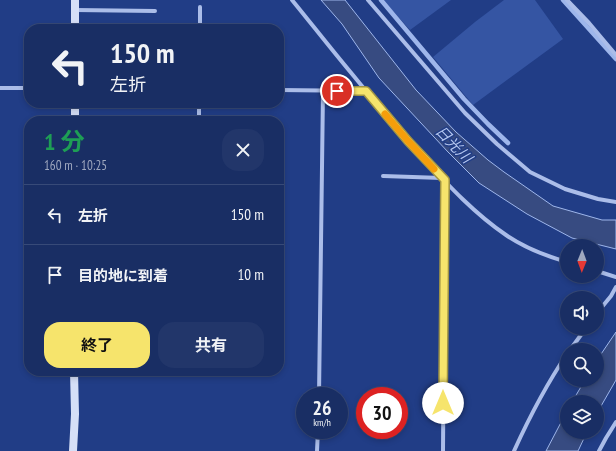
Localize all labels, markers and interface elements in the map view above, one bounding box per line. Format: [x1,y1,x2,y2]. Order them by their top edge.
text: 150 m [110,34,174,71]
icon: left [44,40,96,92]
text: 左折 [110,73,146,96]
pin [320,74,354,108]
icon: arrive [326,80,348,102]
water label: 日光川 [432,121,478,168]
text: 1 分 [44,126,84,157]
button: close [222,129,264,171]
text: 160 m · 10:25 [44,157,107,174]
icon: left [44,204,66,226]
text: 150 m [231,205,264,224]
text: 左折 [78,206,108,225]
north arrow [560,239,604,283]
map controls [560,239,604,439]
icon: arrive [44,264,66,286]
text: 10 m [238,265,264,284]
text: 目的地に到着 [78,266,168,285]
button: sound [560,291,604,335]
button: 終了 [44,322,150,368]
button: 共有 [158,322,264,368]
button: search [560,343,604,387]
position arrow [422,382,464,424]
speed limit sign: 30 [356,387,408,439]
text: 26 [312,395,332,421]
button: layers [560,395,604,439]
text: km/h [313,416,331,429]

